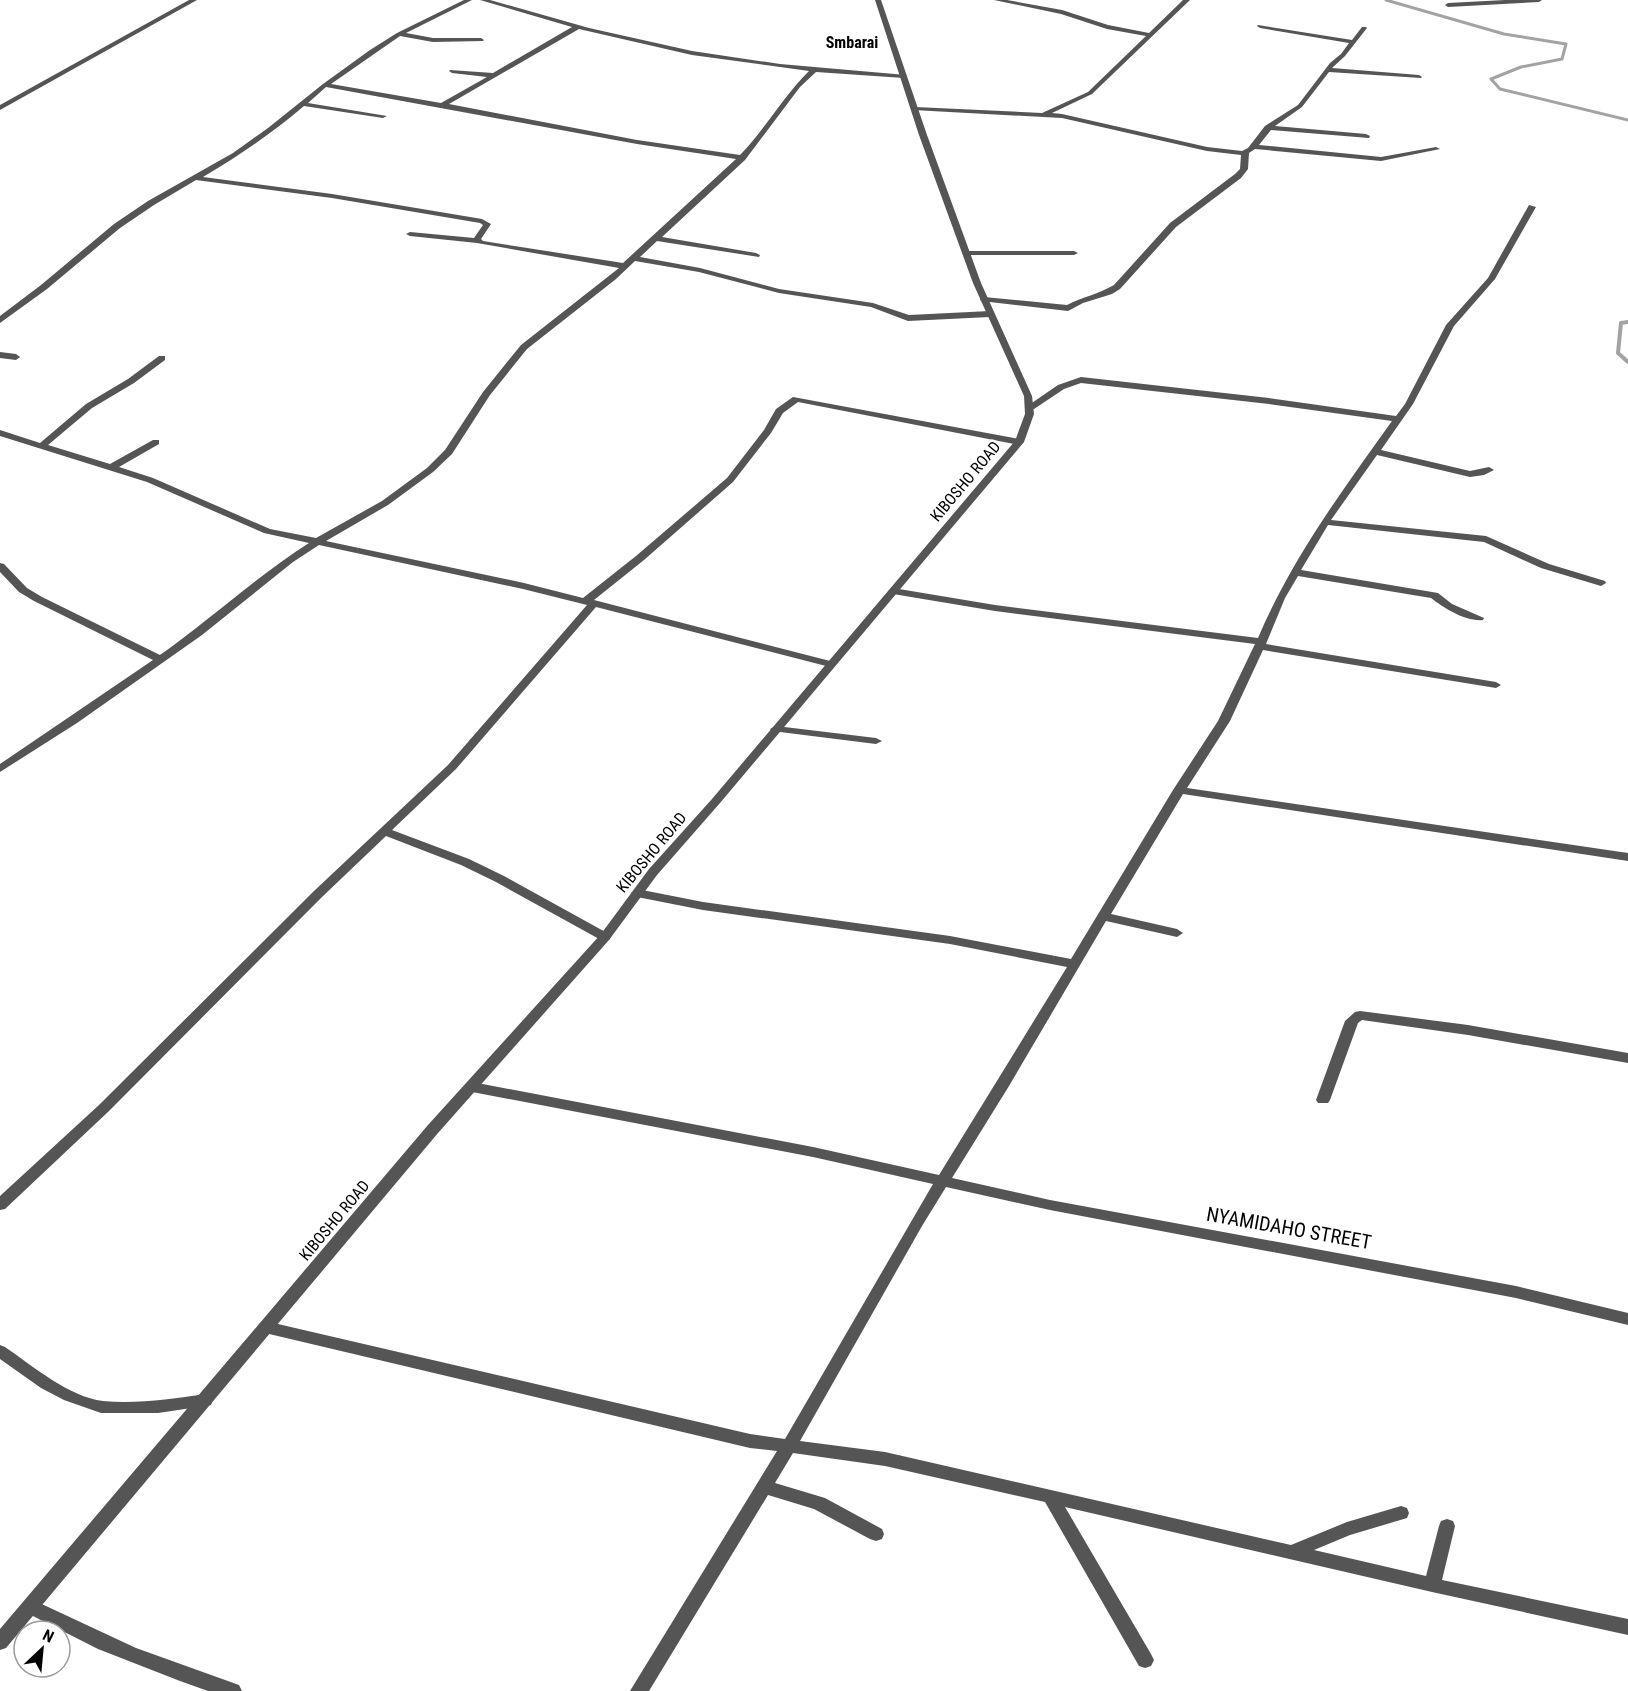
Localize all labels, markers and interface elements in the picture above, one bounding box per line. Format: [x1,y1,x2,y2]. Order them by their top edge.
district label: Smbarai [826,33,878,52]
street label: KIBOSHO ROAD [926,437,1004,525]
street label: KIBOSHO ROAD [612,808,690,896]
street label: KIBOSHO ROAD [295,1176,373,1264]
street label: NYAMIDAHO STREET [1205,1202,1373,1254]
north arrow [12,1619,72,1679]
text: N [40,1625,57,1647]

